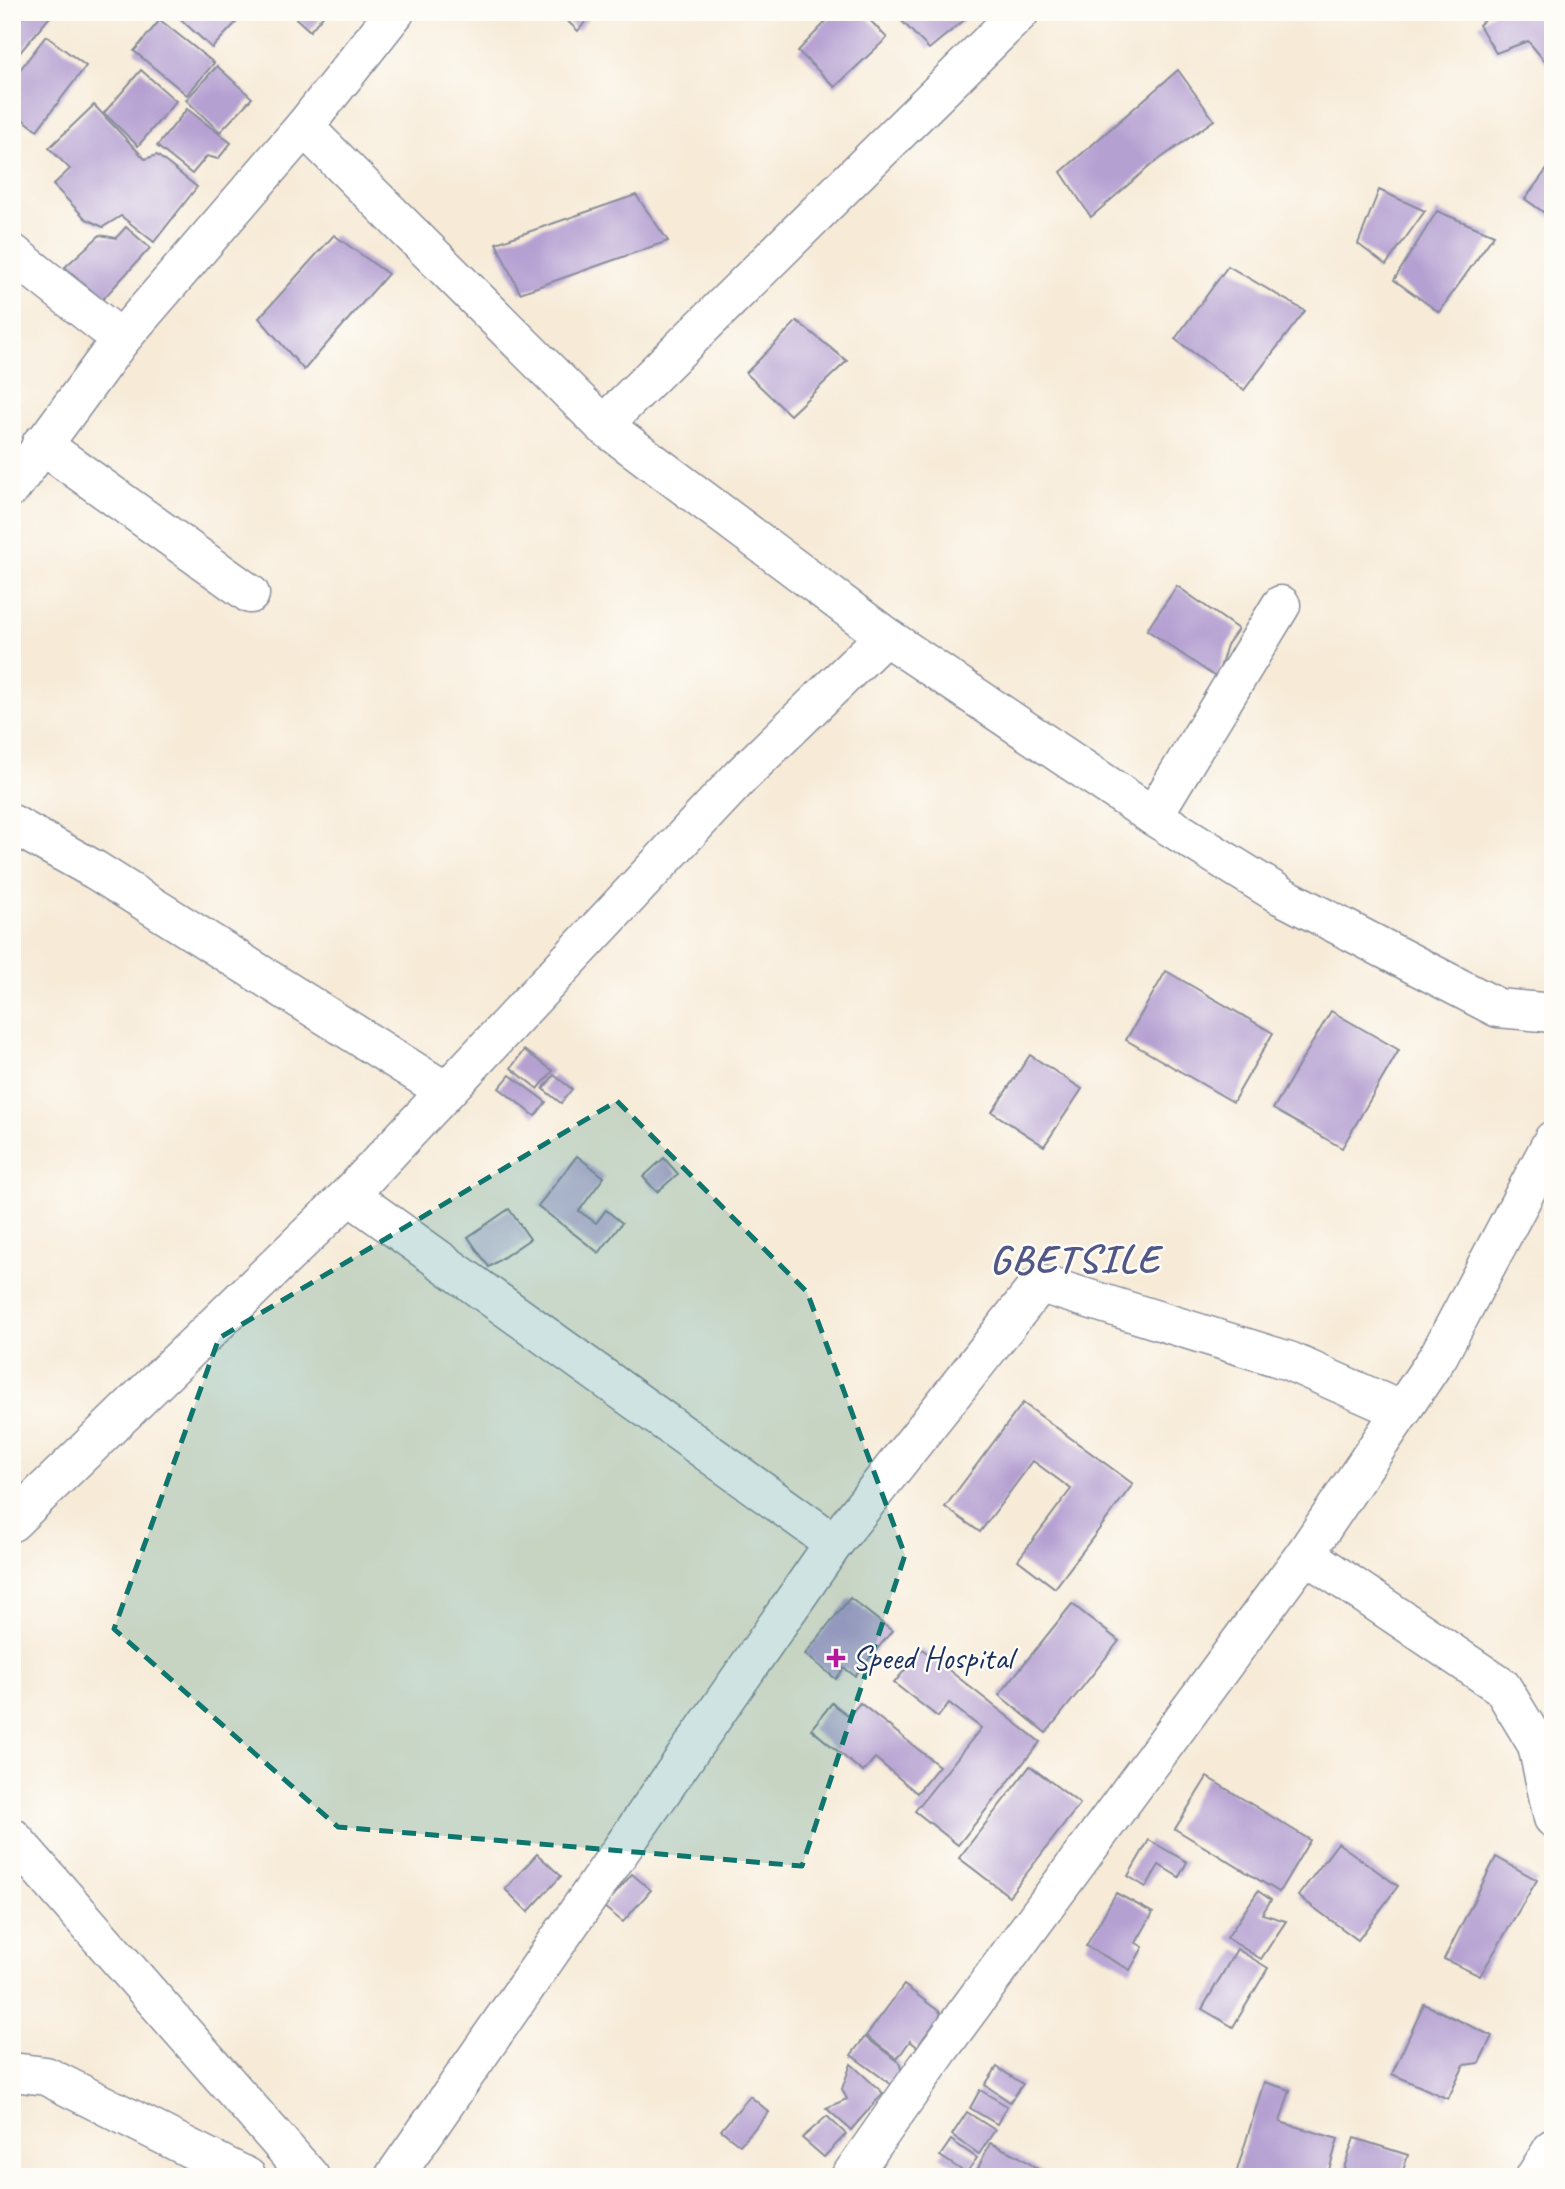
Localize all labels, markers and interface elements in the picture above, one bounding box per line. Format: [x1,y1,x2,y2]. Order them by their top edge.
district label: GBETSILE [990,1234,1164,1284]
place label: Speed Hospital [852,1637,1018,1679]
marker: Speed Hospital [826,1648,846,1668]

